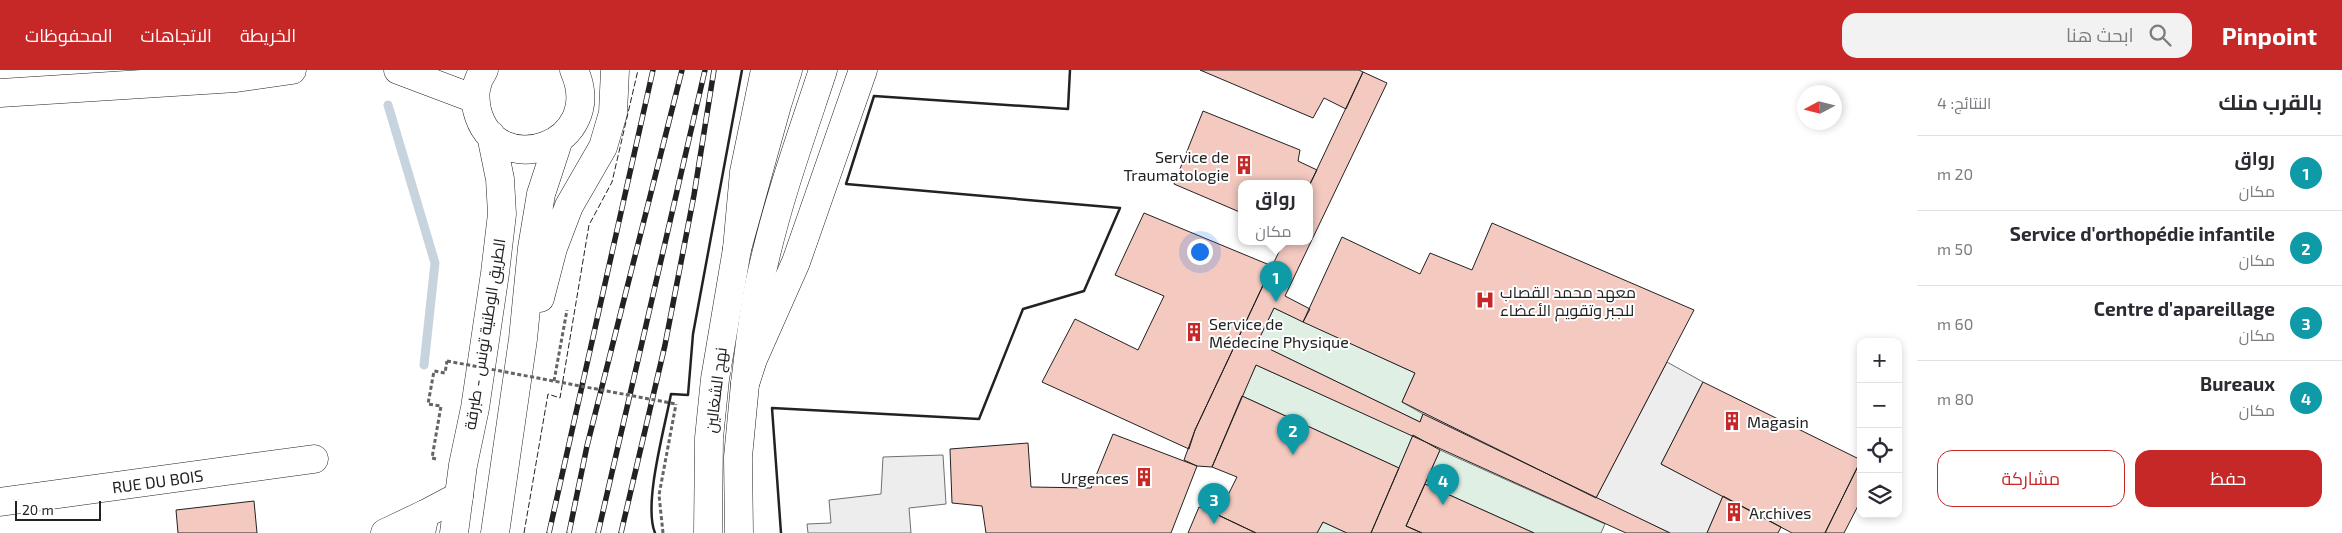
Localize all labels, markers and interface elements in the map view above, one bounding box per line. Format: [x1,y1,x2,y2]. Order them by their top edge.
search box [1842,13,2192,58]
icon: search [2146,21,2174,49]
text: Pinpoint [2222,21,2317,50]
text: ابحث هنا [2066,23,2134,46]
text: المحفوظات [25,24,113,46]
text: الاتجاهات [141,24,212,46]
text: الخريطة [240,24,296,46]
north arrow [1797,85,1842,130]
text: بالقرب منك [2218,89,2322,114]
text: النتائج: 4 [1937,93,1991,112]
text: رواق [2235,146,2275,169]
place label: Service de Traumatologie [1124,147,1229,184]
building icon: Service de Traumatologie [1233,154,1255,176]
text: 20 m [1937,164,1973,183]
text: 1 [2303,164,2309,183]
popup [1238,180,1313,245]
text: مكان [2239,181,2275,200]
text: رواق [1255,186,1296,209]
text: مكان [1255,221,1291,240]
text: Service d'orthopédie infantile [2010,222,2275,245]
street label: الطريق الوطنية تونس - طبرقة [459,237,510,431]
your location [1187,239,1213,265]
text: 50 m [1937,239,1973,258]
text: 2 [2301,239,2311,258]
text: مكان [2239,250,2275,269]
pin: 1 [1260,261,1292,302]
place label: معهد محمد القصاب للجبر وتقويم الأعضاء [1500,282,1636,322]
hospital icon: معهد محمد القصاب للجبر وتقويم الأعضاء [1474,289,1496,311]
text: Centre d'apareillage [2094,297,2275,320]
place label: Service de Médecine Physique [1209,314,1349,351]
text: 60 m [1937,314,1973,333]
text: 3 [2301,314,2311,333]
building icon: Service de Médecine Physique [1183,321,1205,343]
text: مكان [2239,325,2275,344]
map controls [1857,338,1902,518]
button: + [1857,338,1902,383]
street label: نهج الشغالين [700,346,733,434]
text: Bureaux [2200,372,2275,395]
button: − [1857,383,1902,428]
text: 80 m [1937,389,1974,408]
text: 4 [2301,389,2311,408]
text: مكان [2239,400,2275,419]
building icon: Magasin [1721,410,1743,432]
place label: Magasin [1747,412,1809,431]
pin: 2 [1277,414,1309,455]
button: locate [1857,428,1902,473]
button: مشاركة [1937,450,2125,507]
button: حفظ [2135,450,2322,507]
pin: 4 [1427,464,1459,505]
street label: RUE DU BOIS [111,465,204,496]
building icon: Urgences [1133,466,1155,488]
place label: Urgences [1061,468,1129,487]
button: layers [1857,473,1902,518]
pin: 3 [1198,483,1230,524]
scale bar [15,498,101,521]
text: 20 m [22,501,54,518]
building icon: Archives [1723,501,1745,523]
place label: Archives [1749,503,1811,522]

